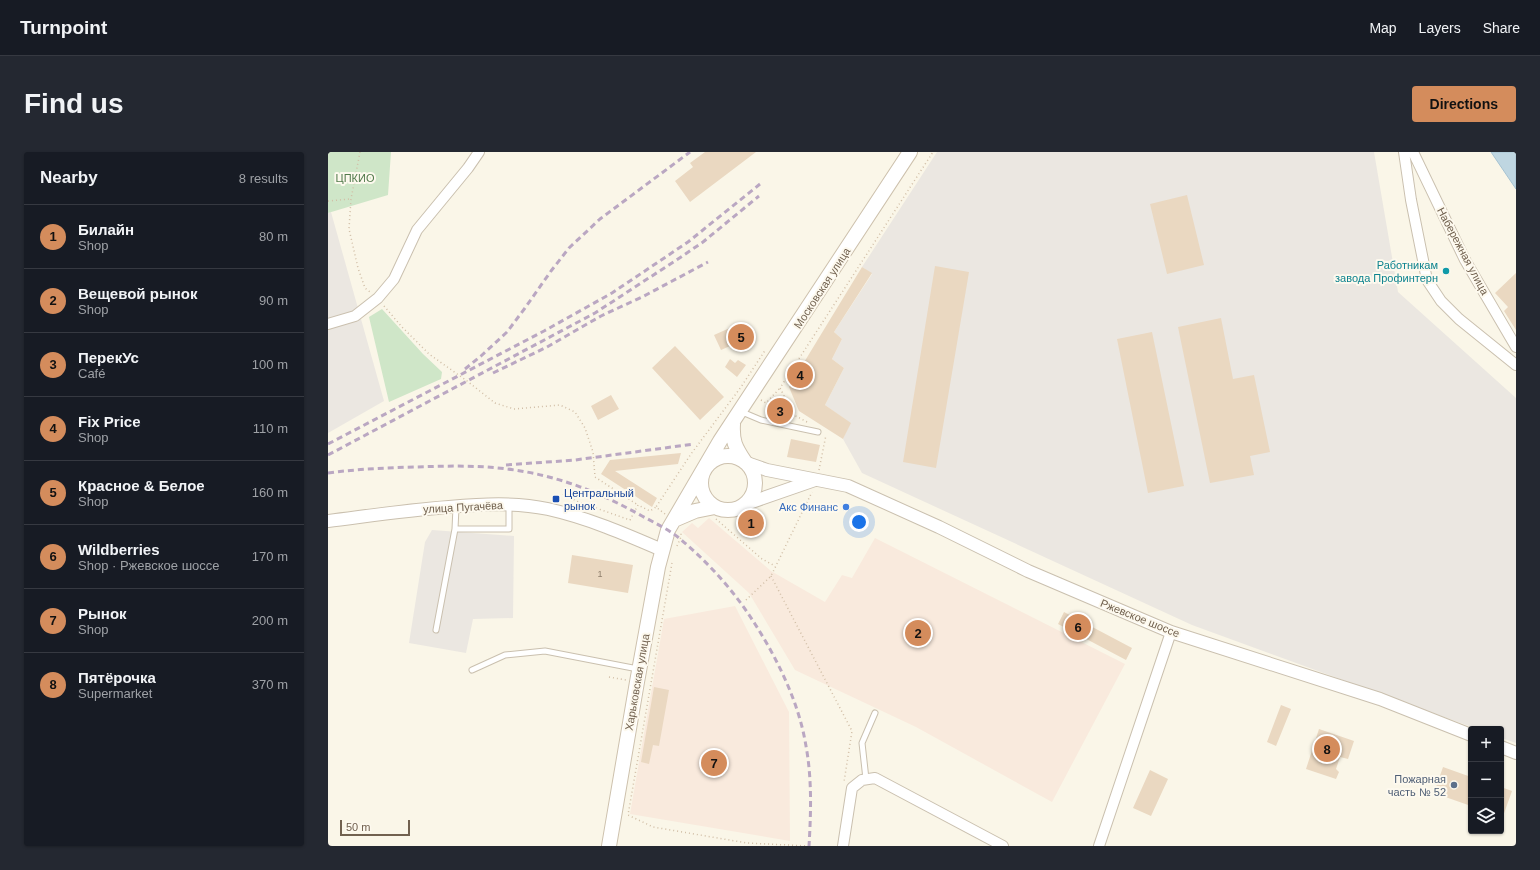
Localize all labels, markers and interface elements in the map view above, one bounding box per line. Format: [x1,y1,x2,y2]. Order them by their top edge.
text: Turnpoint [20,17,107,38]
text: Map [1369,20,1397,36]
text: Layers [1419,20,1461,36]
text: Share [1483,20,1520,36]
button: Directions [1412,86,1516,122]
text: Find us [24,88,124,119]
text: Nearby [40,168,98,187]
text: 8 results [239,171,288,186]
park label: ЦПКИО [336,172,375,184]
street label: Набережная улица [1435,205,1492,298]
text: Билайн [78,221,134,238]
text: 1 [49,229,57,244]
text: 80 m [259,229,288,244]
text: Shop [78,238,108,253]
street label: Московская улица [791,245,853,331]
place label: Работникам завода Профинтерн [1335,259,1438,284]
marker: Работникам завода Профинтерн [1441,266,1451,276]
text: Вещевой рынок [78,285,197,302]
text: 2 [49,293,57,308]
text: 90 m [259,293,288,308]
text: Shop [78,302,108,317]
pin: 5 [728,322,754,352]
text: ПерекУс [78,349,139,366]
text: 3 [49,357,57,372]
text: 100 m [252,357,288,372]
pin: 4 [787,360,813,390]
text: Café [78,366,105,381]
pin: 3 [767,396,793,426]
text: Fix Price [78,413,141,430]
text: 4 [49,421,57,436]
text: 110 m [253,421,288,436]
text: Shop [78,430,108,445]
text: Красное & Белое [78,477,205,494]
text: 5 [49,485,57,500]
text: 160 m [252,485,288,500]
place label: Центральный рынок [564,487,634,512]
text: Shop [78,494,108,509]
marker: Центральный рынок [551,494,561,504]
street label: улица Пугачёва [423,499,504,515]
place label: Акс Финанс [779,501,838,513]
marker: Акс Финанс [841,502,851,512]
pin: 1 [738,508,764,538]
your location [849,512,869,532]
text: Wildberries [78,541,160,558]
text: 6 [49,549,57,564]
text: 170 m [252,549,288,564]
text: Shop · Ржевское шоссе [78,558,220,573]
house number: 1 [597,569,603,579]
street label: Ржевское шоссе [1099,597,1181,639]
text: Рынок [78,605,127,622]
pin: 6 [1065,612,1091,642]
text: 7 [49,613,57,628]
text: 200 m [252,613,288,628]
pin: 2 [905,618,931,648]
text: Shop [78,622,108,637]
street label: Харьковская улица [623,632,652,731]
text: Пятёрочка [78,669,156,686]
text: 8 [49,677,57,692]
text: 370 m [252,677,288,692]
text: Supermarket [78,686,152,701]
map controls [1468,726,1504,834]
button: + [1468,726,1504,762]
pin: 8 [1314,734,1340,764]
pin: 7 [701,748,727,778]
button: − [1468,762,1504,798]
place label: Пожарная часть № 52 [1388,773,1446,798]
marker: Пожарная часть № 52 [1449,780,1459,790]
button: layers [1468,798,1504,834]
scale bar [340,818,410,837]
text: 50 m [346,821,370,833]

